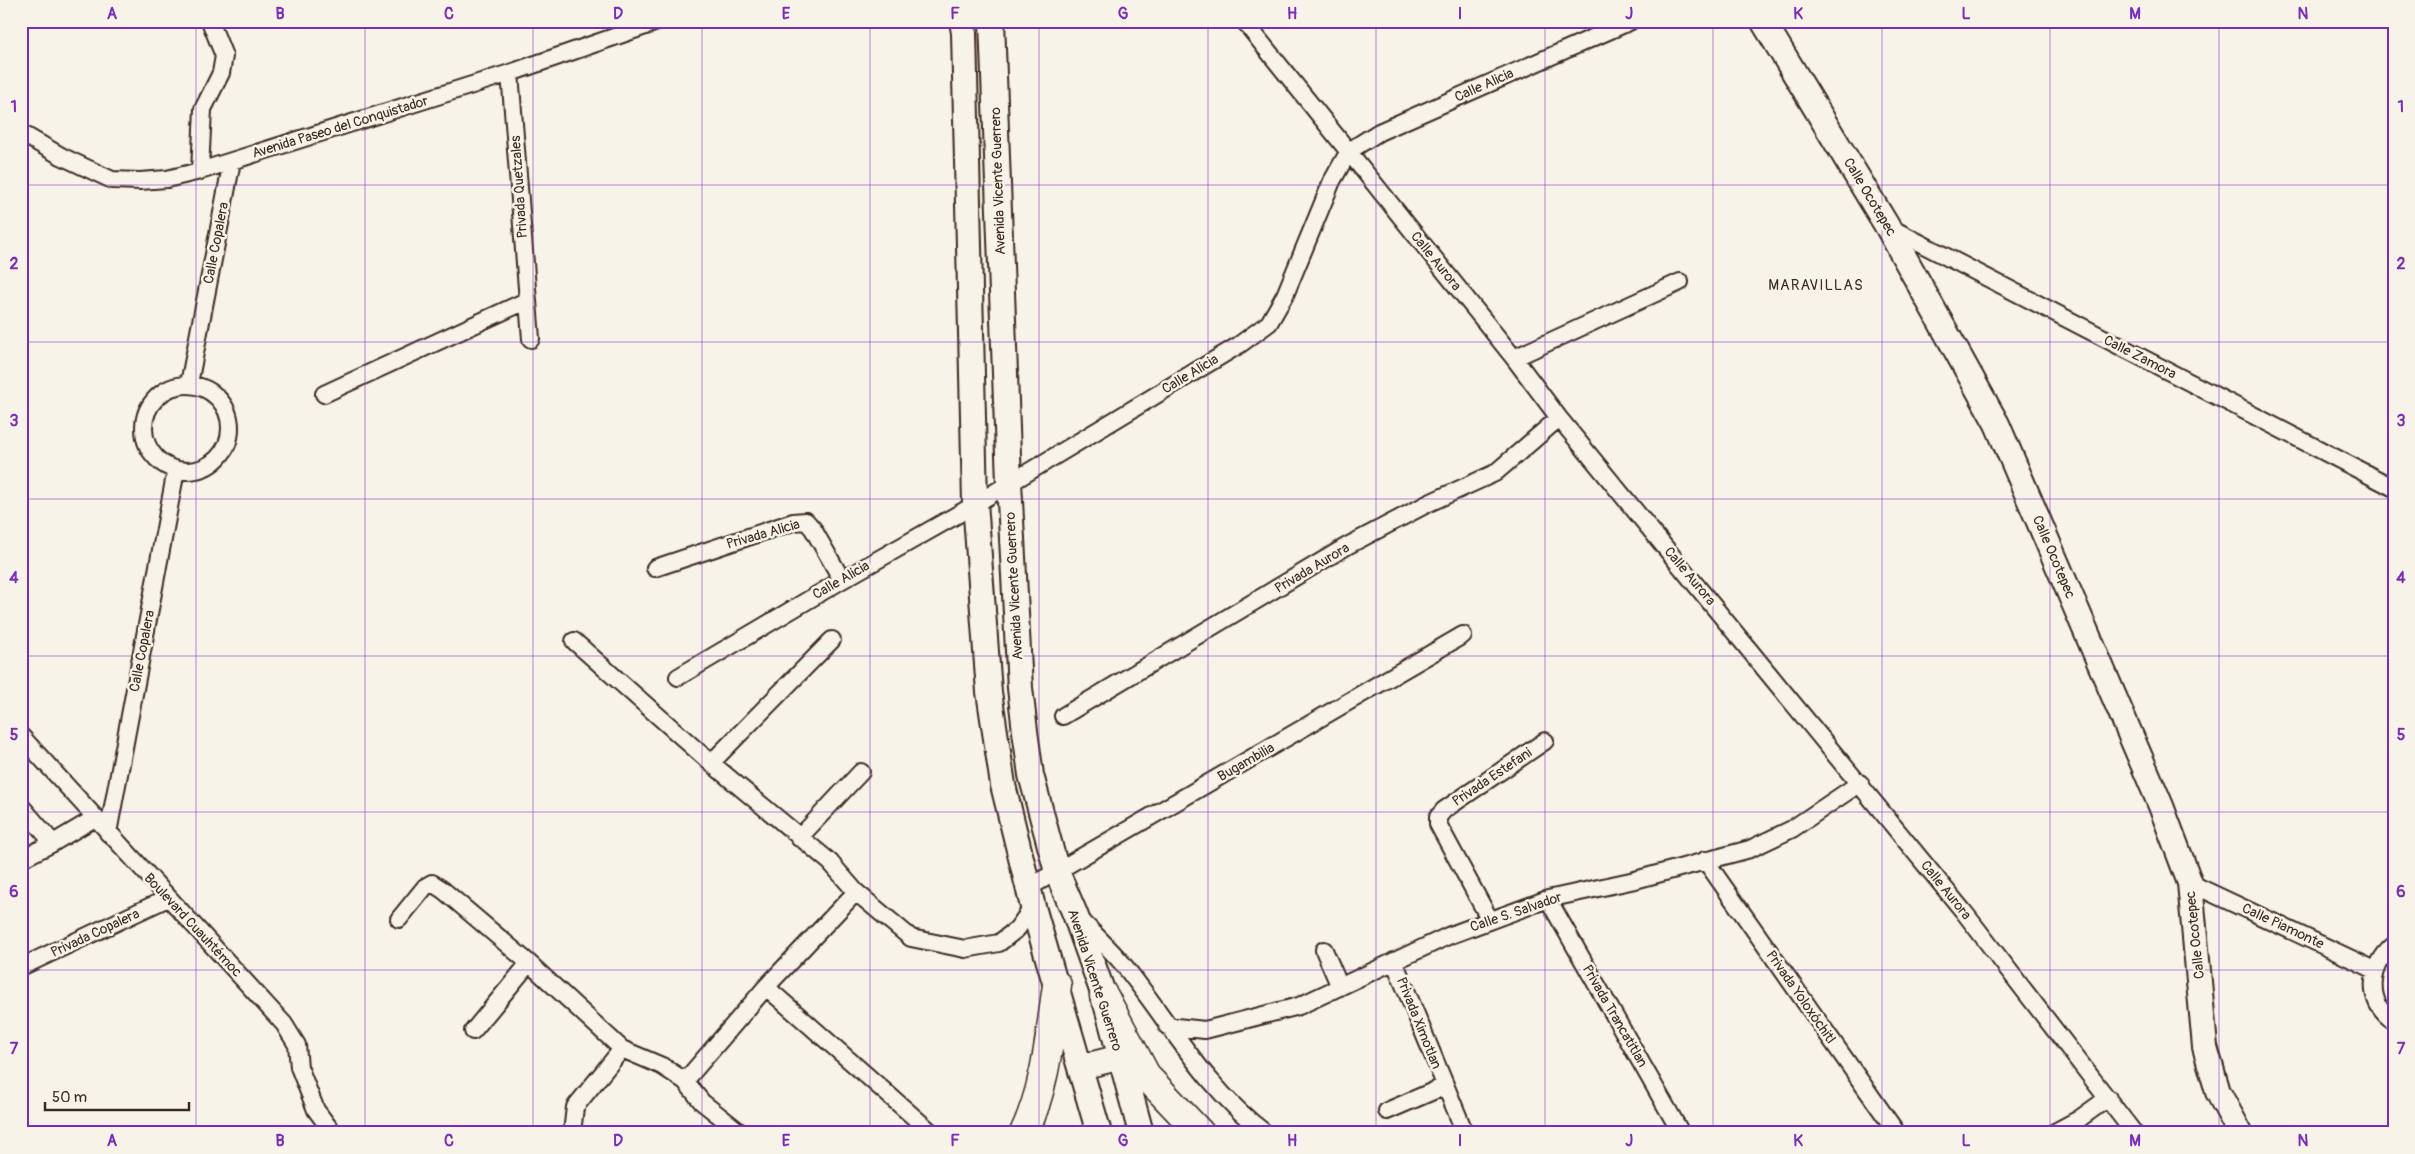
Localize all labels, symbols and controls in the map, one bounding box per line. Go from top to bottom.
text: A [107,4,118,24]
text: B [275,4,285,24]
text: C [444,4,454,24]
text: D [613,4,623,24]
text: E [782,4,791,24]
text: F [950,4,960,24]
text: G [1118,4,1129,24]
text: H [1287,4,1297,24]
text: I [1458,4,1462,24]
text: J [1625,4,1633,24]
text: K [1793,4,1803,24]
text: L [1961,4,1971,24]
text: M [2129,4,2141,24]
text: N [2298,4,2309,24]
street label: Calle Alicia [1452,64,1516,106]
street label: Avenida Paseo del Conquistador [250,92,430,162]
text: 1 [11,97,17,117]
text: 1 [2398,97,2404,117]
street label: Avenida Vicente Guerrero [987,106,1009,255]
street label: Privada Quetzales [507,134,531,239]
street label: Calle Ocotepec [1840,155,1900,239]
street label: Calle Copalera [200,201,232,285]
street label: Calle Aurora [1407,228,1465,294]
text: 2 [10,254,19,274]
text: 2 [2397,254,2406,274]
district label: MARAVILLAS [1768,276,1864,295]
street label: Calle Zamora [2101,331,2179,383]
street label: Calle Alicia [1159,351,1221,397]
text: 3 [10,411,19,431]
text: 3 [2397,411,2406,431]
street label: Avenida Vicente Guerrero [1002,511,1026,660]
street label: Calle Ocotepec [2029,513,2079,601]
street label: Privada Alicia [724,515,802,553]
street label: Privada Aurora [1272,539,1352,597]
street label: Calle Aurora [1661,543,1719,609]
street label: Calle Alicia [810,557,872,603]
text: 4 [9,568,19,588]
text: 4 [2396,568,2406,588]
street label: Calle Copalera [126,609,158,693]
text: 5 [10,725,19,745]
text: 5 [2397,725,2406,745]
street label: Bugambilia [1215,739,1277,785]
street label: Privada Estefani [1449,744,1535,810]
street label: Calle Aurora [1917,857,1975,923]
street label: Boulevard Cuauhtémoc [140,870,246,980]
text: 6 [9,882,19,902]
text: 6 [2396,882,2406,902]
street label: Calle S. Salvador [1468,888,1564,936]
street label: Calle Ocotepec [2182,890,2208,980]
street label: Calle Piamonte [2239,900,2327,952]
street label: Privada Copalera [48,905,142,961]
street label: Avenida Vicente Guerrero [1064,907,1126,1053]
street label: Privada Yoloxóchitl [1763,947,1839,1047]
street label: Privada Trancatitlan [1579,962,1651,1070]
street label: Privada Ximotlan [1393,975,1445,1072]
text: 7 [10,1039,19,1059]
text: 7 [2397,1039,2406,1059]
scale bar [45,1079,189,1111]
text: 50 m [52,1088,87,1107]
text: A [107,1131,118,1151]
text: B [275,1131,285,1151]
text: C [444,1131,454,1151]
text: D [613,1131,623,1151]
text: E [782,1131,791,1151]
text: F [950,1131,960,1151]
text: G [1118,1131,1129,1151]
text: H [1287,1131,1297,1151]
text: I [1458,1131,1462,1151]
text: J [1625,1131,1633,1151]
text: K [1793,1131,1803,1151]
text: L [1961,1131,1971,1151]
text: M [2129,1131,2141,1151]
text: N [2298,1131,2309,1151]

